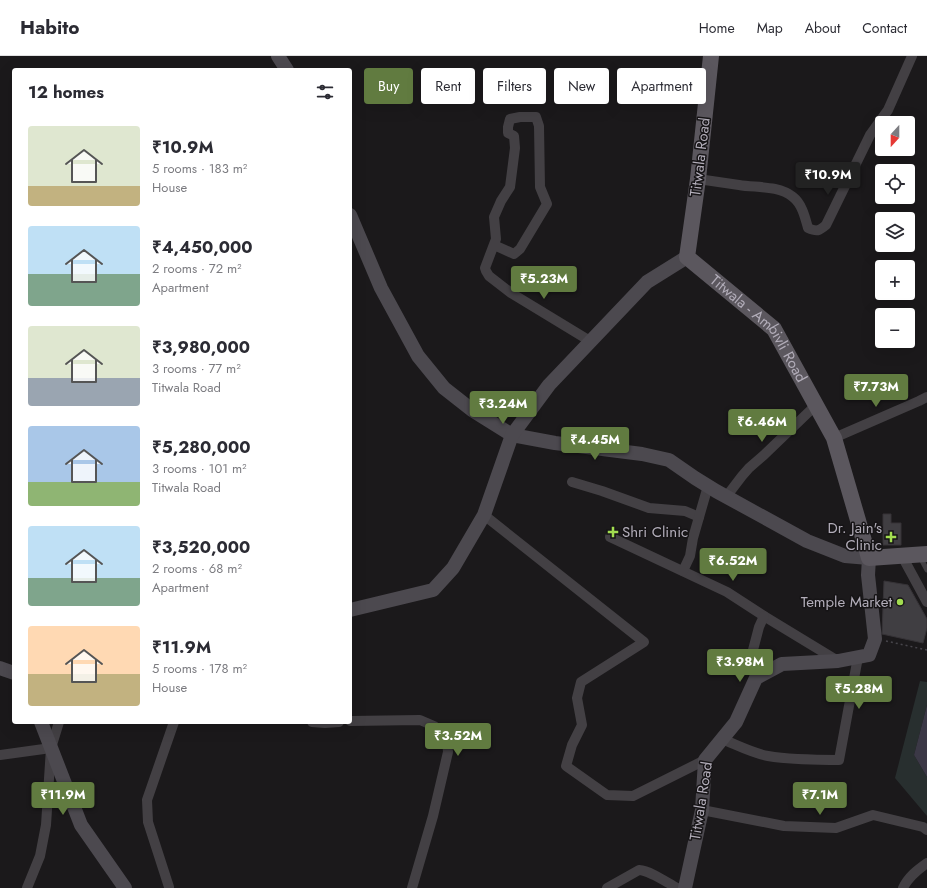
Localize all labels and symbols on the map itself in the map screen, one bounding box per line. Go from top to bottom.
street label: Titwala Road [684,116,716,198]
north arrow [875,116,915,156]
pin: ₹10.9M [795,162,861,196]
pin: ₹5.23M [511,266,577,300]
street label: Titwala - Ambivli Road [705,269,812,386]
pin: ₹7.73M [843,374,909,408]
pin: ₹3.24M [470,391,536,425]
pin: ₹6.46M [729,409,795,443]
pin: ₹4.45M [562,427,628,461]
place label: Dr. Jain's Clinic [828,517,882,556]
place label: Shri Clinic [622,521,688,543]
marker: Shri Clinic [607,526,619,538]
marker: Dr. Jain's Clinic [885,531,897,543]
pin: ₹6.52M [700,548,766,582]
place label: Temple Market [801,591,892,613]
marker: Temple Market [895,597,905,607]
pin: ₹3.98M [707,649,773,683]
pin: ₹5.28M [826,676,892,710]
pin: ₹3.52M [425,723,491,757]
street label: Titwala Road [684,760,718,842]
pin: ₹11.9M [30,782,96,816]
pin: ₹7.1M [792,782,848,816]

